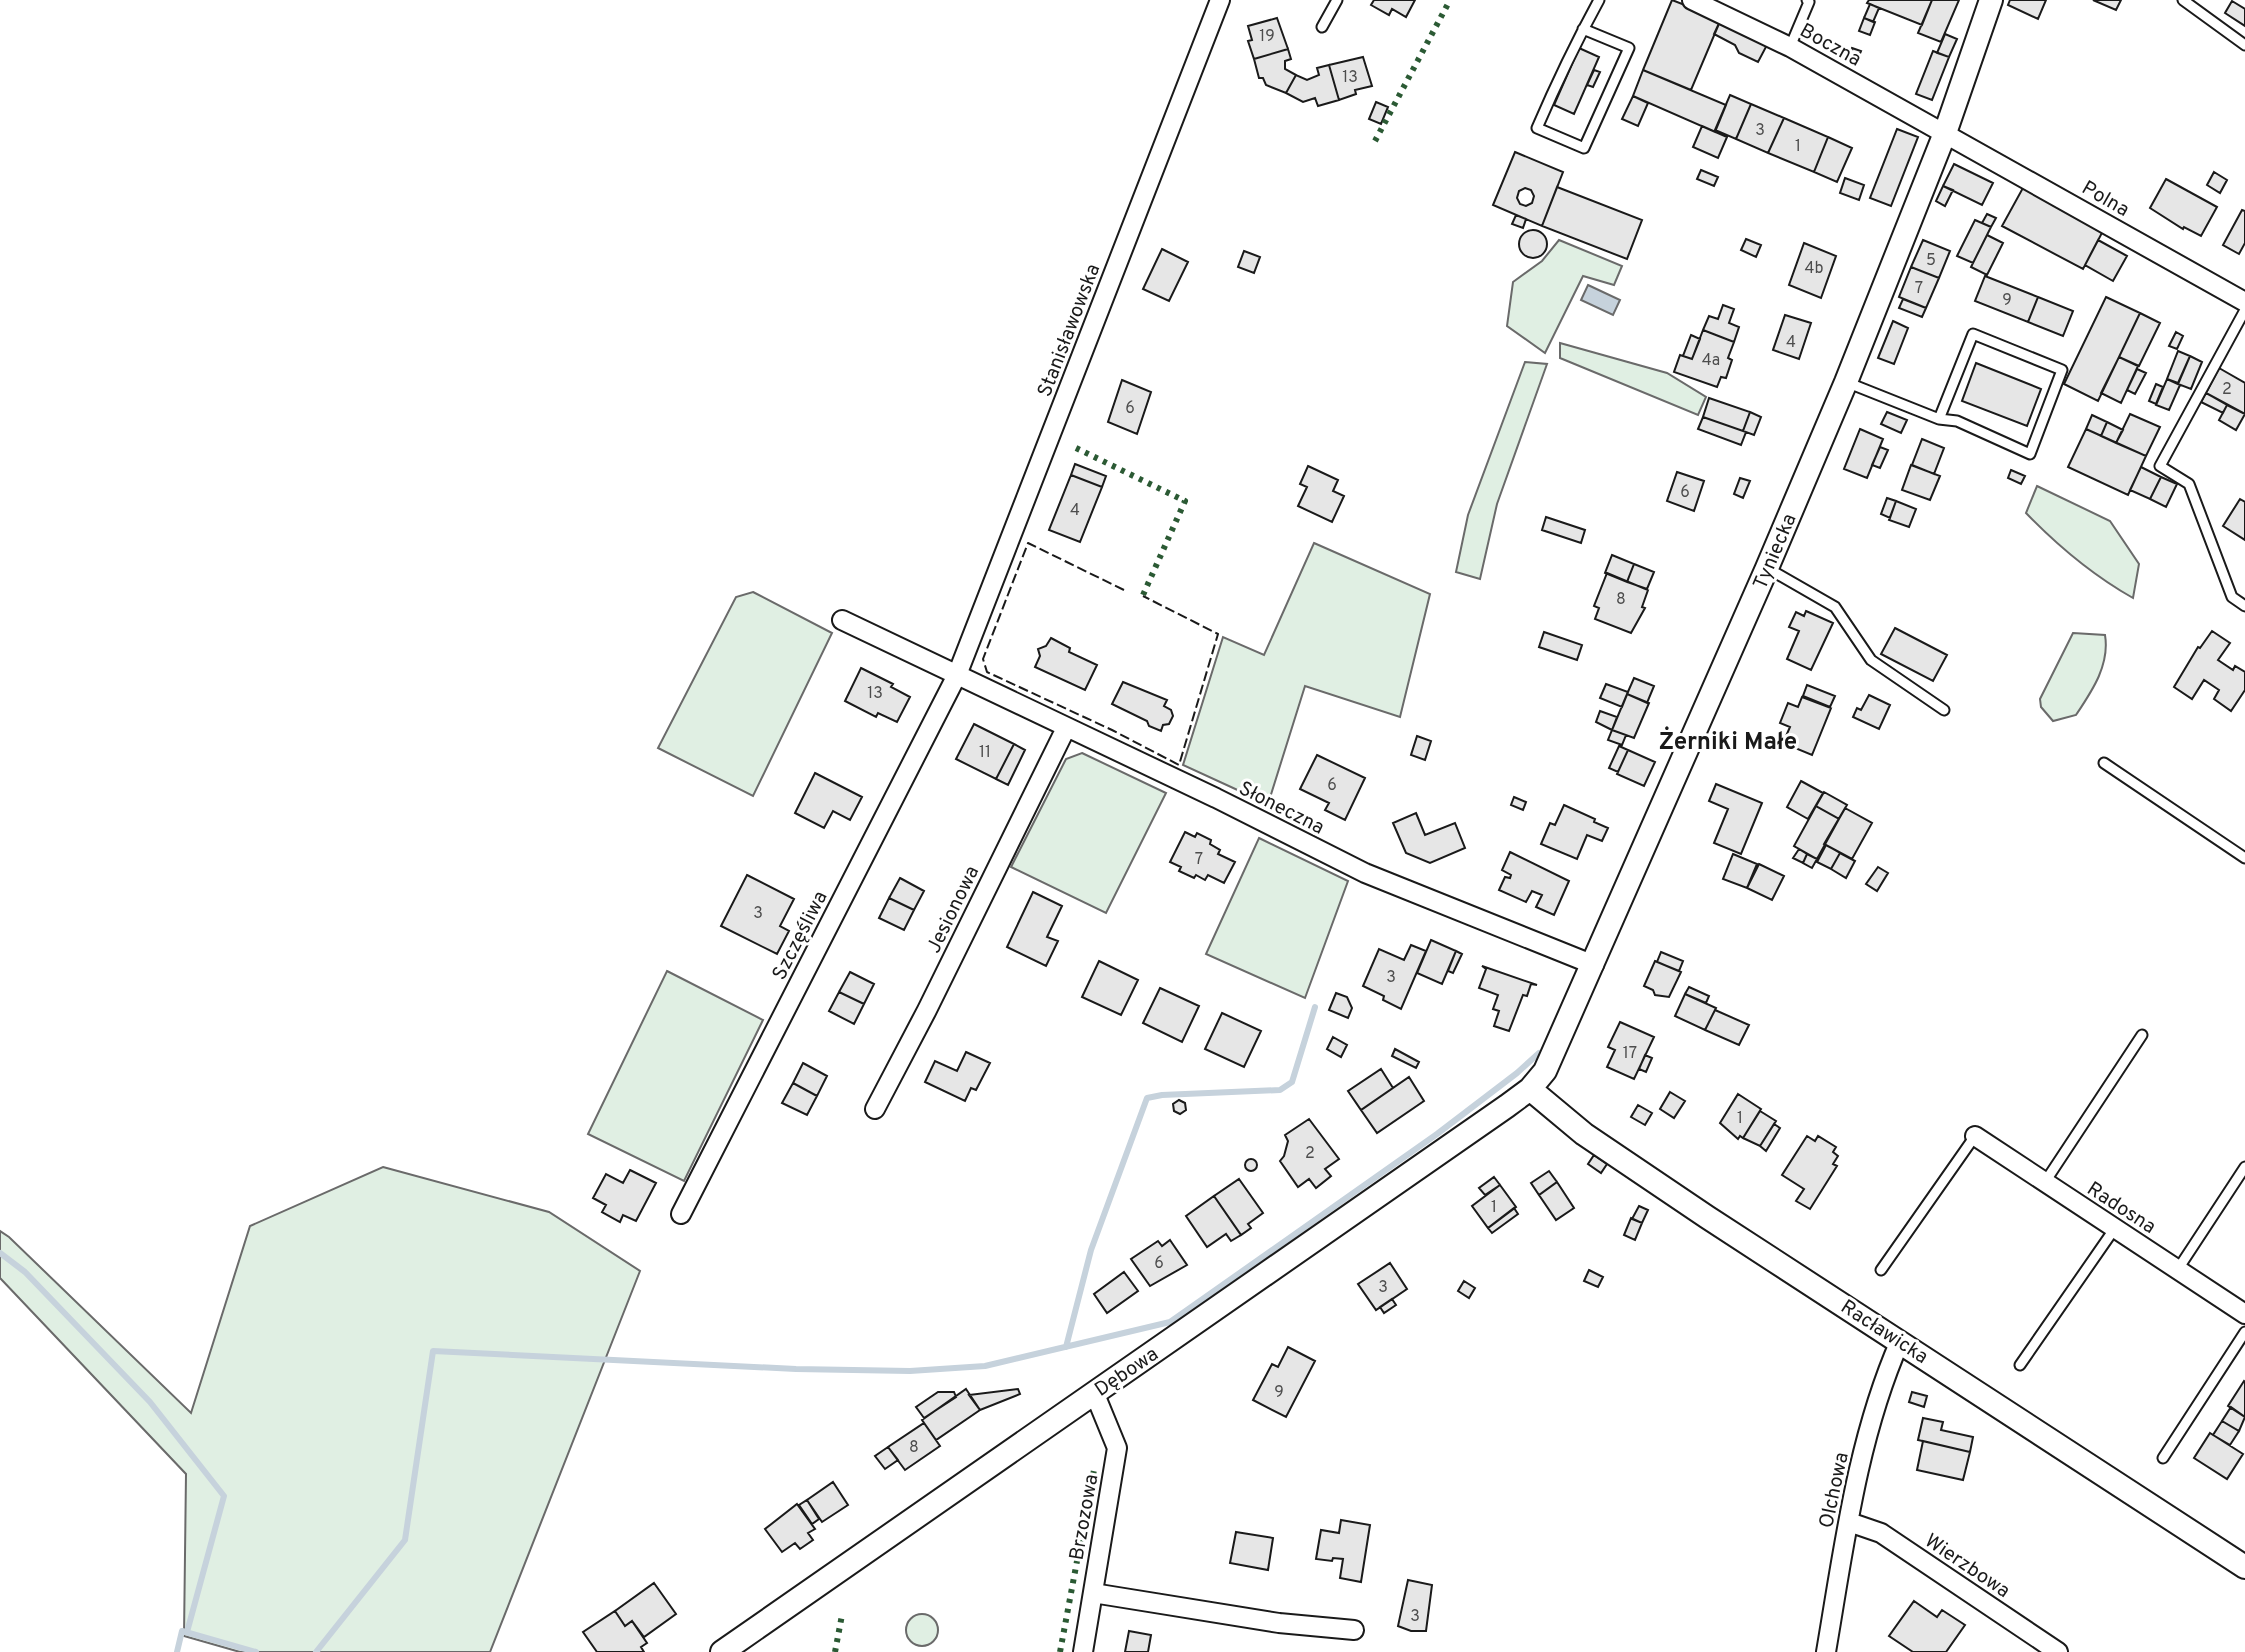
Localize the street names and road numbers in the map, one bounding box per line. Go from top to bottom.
street label: Boczna [1795,18,1865,73]
street label: Polna [2076,176,2134,224]
street label: Stanisławowska [1033,260,1107,401]
street label: Tyniecka [1748,510,1803,594]
street label: Słoneczna [1234,776,1328,841]
street label: Jesionowa [921,862,986,958]
street label: Szczęśliwa [767,887,834,985]
street label: Radosna [2081,1177,2160,1241]
street label: Racławicka [1835,1295,1933,1371]
street label: Dębowa [1090,1342,1164,1403]
street label: Olchowa [1814,1450,1856,1531]
street label: Brzozowa [1065,1472,1105,1562]
street label: Wierzbowa [1919,1529,2015,1605]

